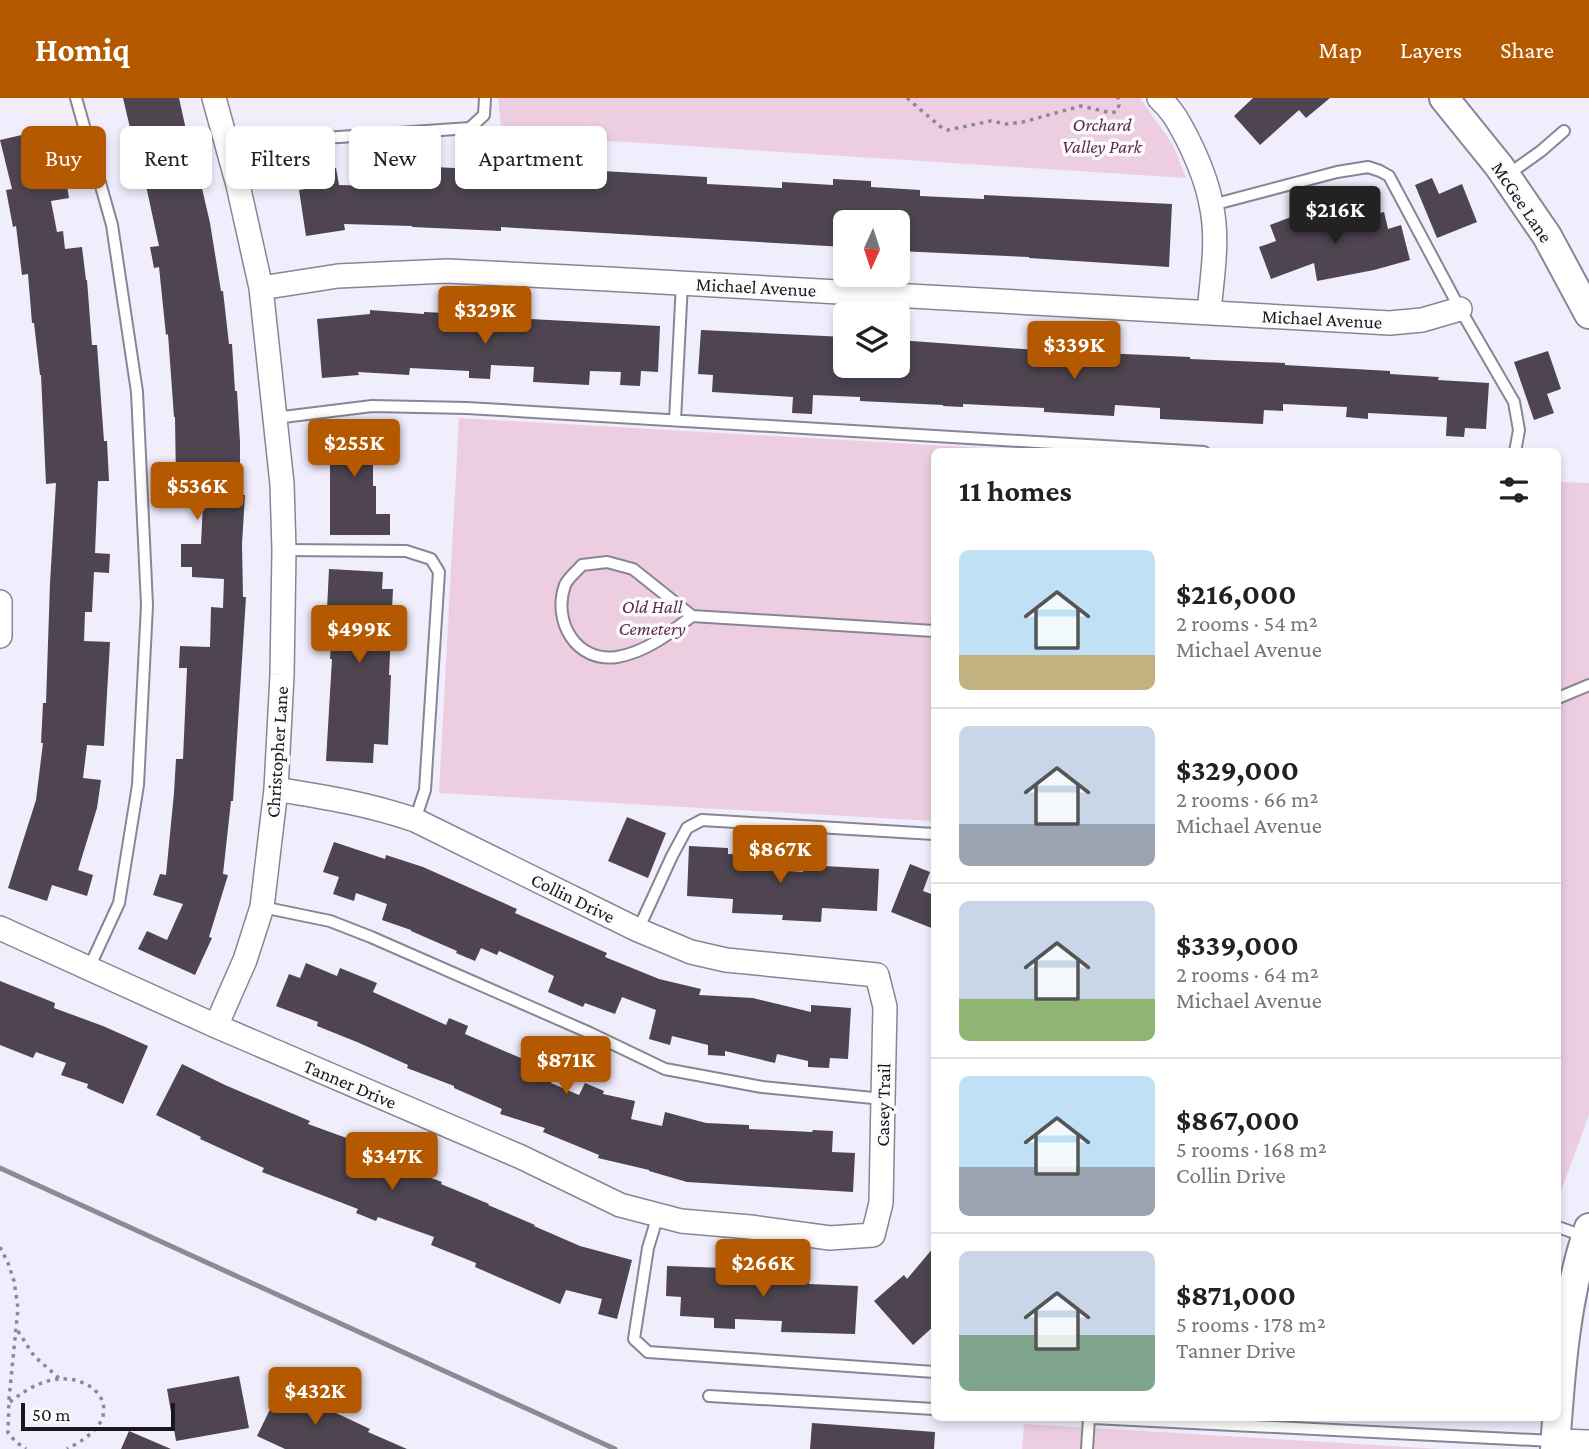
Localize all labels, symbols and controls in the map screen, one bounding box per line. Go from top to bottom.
text: Homiq [35,31,130,68]
text: Map [1318,36,1362,63]
text: Layers [1400,36,1462,63]
text: Share [1500,36,1554,63]
park label: Orchard Valley Park [1062,114,1143,157]
chip: Buy [21,126,106,189]
chip: Rent [120,126,212,189]
chip: Filters [226,126,335,189]
chip: New [349,126,441,189]
chip: Apartment [455,126,607,189]
street label: McGee Lane [1487,158,1557,246]
pin: $216K [1286,186,1384,246]
text: $216K [1305,196,1365,222]
north arrow [833,210,910,287]
map controls [833,210,910,378]
street label: Michael Avenue [695,273,817,301]
pin: $329K [436,286,534,346]
text: $329K [454,296,516,322]
button: layers [833,301,910,378]
street label: Michael Avenue [1261,305,1383,333]
pin: $339K [1025,322,1123,381]
text: $339K [1043,331,1105,357]
pin: $255K [305,420,403,479]
text: $255K [324,429,384,455]
pin: $536K [148,462,246,522]
icon: filters [1495,471,1533,509]
text: $536K [167,472,227,498]
text: 11 homes [959,474,1072,507]
text: $216,000 [1176,577,1296,610]
icon: home [1015,578,1099,662]
park label: Old Hall Cemetery [618,596,686,639]
pin: $499K [310,606,408,665]
text: 2 rooms · 54 m² [1176,610,1318,636]
text: $499K [327,615,391,641]
text: Michael Avenue [1176,636,1322,662]
street label: Christopher Lane [262,685,292,819]
text: $329,000 [1176,753,1299,786]
icon: home [1015,754,1099,838]
text: 2 rooms · 66 m² [1176,786,1319,812]
text: Michael Avenue [1176,812,1322,838]
pin: $867K [731,826,829,885]
text: $867K [749,835,811,861]
street label: Collin Drive [528,869,618,927]
text: $339,000 [1176,928,1299,961]
icon: home [1015,929,1099,1013]
text: 2 rooms · 64 m² [1176,961,1319,987]
text: Michael Avenue [1176,987,1322,1013]
pin: $871K [517,1037,615,1096]
text: $871K [537,1046,595,1072]
street label: Tanner Drive [300,1055,400,1113]
street label: Casey Trail [872,1063,894,1147]
text: $867,000 [1176,1103,1300,1136]
icon: home [1015,1104,1099,1188]
pin: $347K [343,1132,441,1192]
text: 5 rooms · 168 m² [1176,1136,1327,1162]
text: $347K [362,1142,422,1168]
text: Collin Drive [1176,1162,1286,1188]
pin: $266K [714,1240,812,1299]
text: $266K [731,1249,795,1275]
text: $871,000 [1176,1278,1296,1311]
icon: home [1015,1279,1099,1363]
text: 5 rooms · 178 m² [1176,1311,1326,1337]
text: Tanner Drive [1176,1337,1296,1363]
pin: $432K [266,1368,364,1427]
text: $432K [284,1377,346,1403]
scale bar [21,1400,175,1432]
text: 50 m [32,1404,71,1425]

